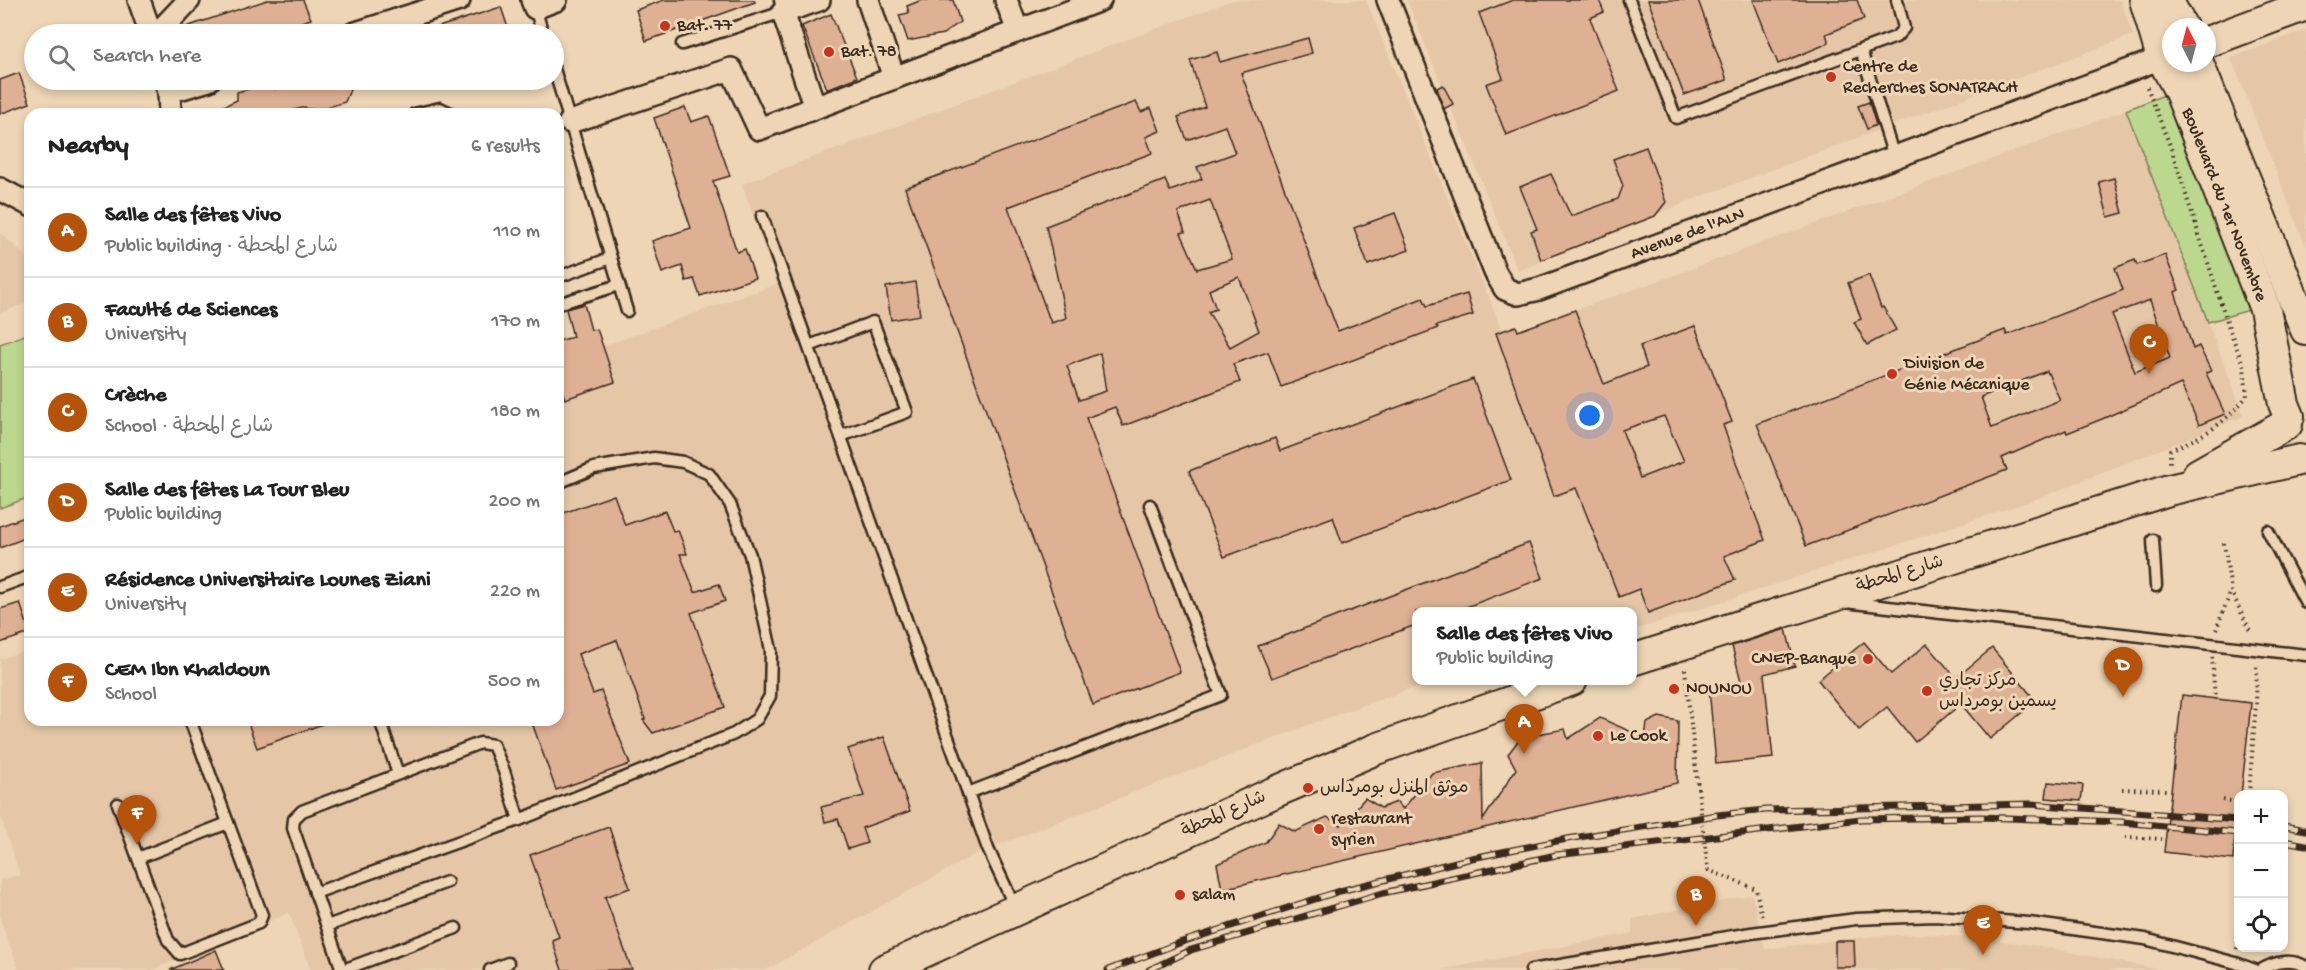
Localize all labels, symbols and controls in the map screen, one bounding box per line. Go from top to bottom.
place label: Bat. 77 [676,16,733,37]
north arrow [2162,18,2216,72]
marker: Bat. 77 [658,19,672,33]
search box [24,24,564,90]
icon: search [45,41,78,74]
place label: Bat. 78 [840,42,897,63]
text: Search here [93,44,201,70]
marker: Bat. 78 [822,45,836,59]
place label: Centre de Recherches SONATRACH [1843,57,2018,99]
marker: Centre de Recherches SONATRACH [1824,70,1838,84]
street label: Boulevard du 1er Novembre [2176,104,2272,305]
text: Nearby [48,132,129,163]
text: 6 results [471,136,540,159]
text: Salle des fêtes Vivo [105,203,281,229]
street label: Avenue de l'ALN [1628,203,1748,265]
text: A [62,221,73,244]
text: 110 m [494,221,540,244]
text: Public building · شارع المحطة [105,236,338,259]
text: Faculté de Sciences [105,298,277,324]
text: B [62,311,73,334]
text: 170 m [491,311,540,334]
text: University [105,324,186,347]
pin: C [2130,324,2168,374]
place label: Division de Génie Mécanique [1903,354,2030,396]
marker: Division de Génie Mécanique [1885,367,1899,381]
text: Crèche [105,383,167,409]
text: C [62,401,73,424]
text: 180 m [491,401,540,424]
your location [1575,401,1604,430]
text: School · شارع المحطة [105,416,273,439]
text: Salle des fêtes La Tour Bleu [105,478,349,504]
text: D [61,491,74,514]
text: 200 m [489,491,540,514]
text: Public building [105,504,222,527]
street label: شارع المحطة [1854,552,1946,598]
text: Résidence Universitaire Lounes Ziani [105,568,431,594]
text: E [61,581,74,604]
text: 220 m [490,581,540,604]
text: University [105,594,186,617]
popup [1412,607,1637,685]
text: Salle des fêtes Vivo [1436,622,1613,648]
text: Public building [1436,648,1553,671]
pin: D [2104,648,2142,697]
place label: CNEP-Banque [1751,649,1857,670]
marker: CNEP-Banque [1861,652,1875,666]
text: CEM Ibn Khaldoun [105,658,270,684]
text: F [62,671,73,694]
text: 500 m [488,671,540,694]
place label: مركز تجاري يسمين بومرداس [1939,671,2057,713]
place label: NOUNOU [1686,679,1752,700]
marker: NOUNOU [1667,682,1681,696]
text: School [105,684,157,707]
marker: مركز تجاري يسمين بومرداس [1920,684,1934,698]
pin: A [1504,704,1544,754]
place label: Le Cook [1610,726,1669,747]
marker: Le Cook [1591,729,1605,743]
place label: موثق المنزل بومرداس [1320,778,1469,799]
marker: موثق المنزل بومرداس [1301,781,1315,795]
street label: شارع المحطة [1178,787,1270,843]
map controls [2234,790,2288,952]
button: + [2234,790,2288,844]
pin: F [118,796,156,845]
place label: restaurant syrien [1331,809,1413,851]
marker: restaurant syrien [1312,822,1326,836]
button: − [2234,844,2288,898]
pin: B [1676,876,1716,926]
place label: salam [1192,885,1236,906]
marker: salam [1173,888,1187,902]
button: locate [2234,898,2288,952]
pin: E [1964,906,2002,955]

